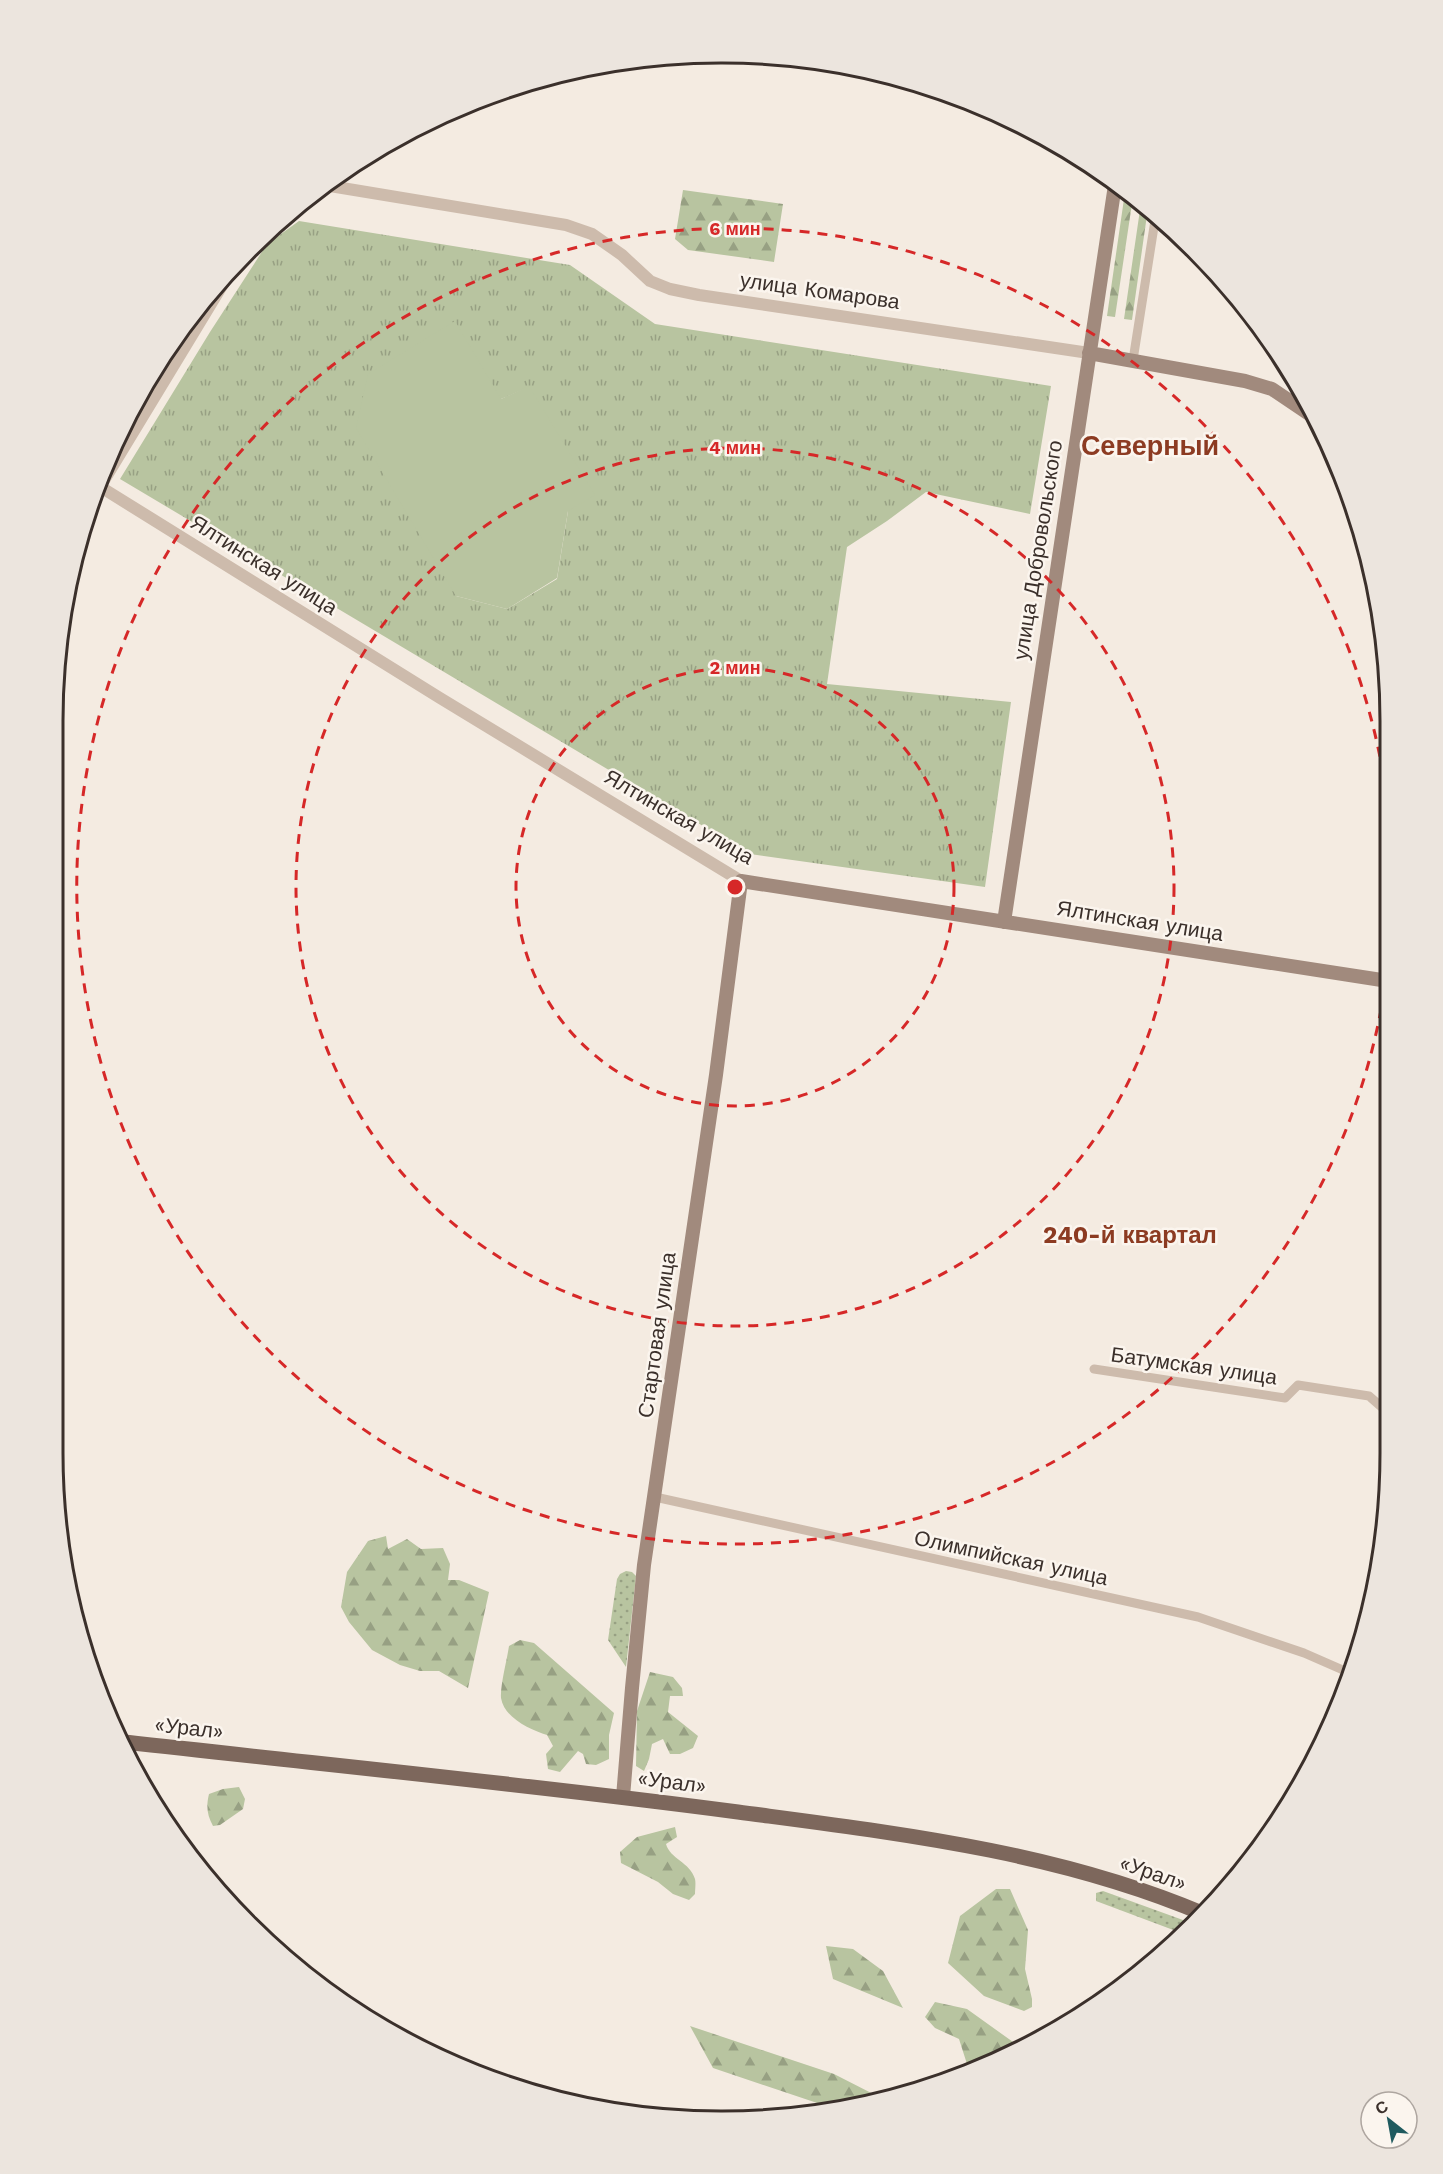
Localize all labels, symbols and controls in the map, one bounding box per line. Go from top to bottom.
text: 6 мин [709,218,761,239]
street label: улица Комарова [739,267,902,314]
district label: Северный [1081,430,1219,462]
text: 4 мин [709,437,761,458]
street label: улица Добровольского [1008,438,1067,662]
street label: Ялтинская улица [186,509,343,620]
text: 2 мин [709,657,761,678]
street label: Ялтинская улица [600,764,759,870]
centre of rings [725,877,745,897]
street label: Ялтинская улица [1055,895,1226,946]
district label: 240-й квартал [1043,1221,1217,1249]
street label: Стартовая улица [632,1250,681,1420]
street label: Батумская улица [1109,1341,1279,1390]
street label: Олимпийская улица [912,1525,1111,1590]
street label: «Урал» [154,1711,225,1744]
street label: «Урал» [636,1765,708,1798]
street label: «Урал» [1117,1850,1190,1896]
north arrow [1359,2090,1419,2150]
text: С [1372,2096,1392,2119]

